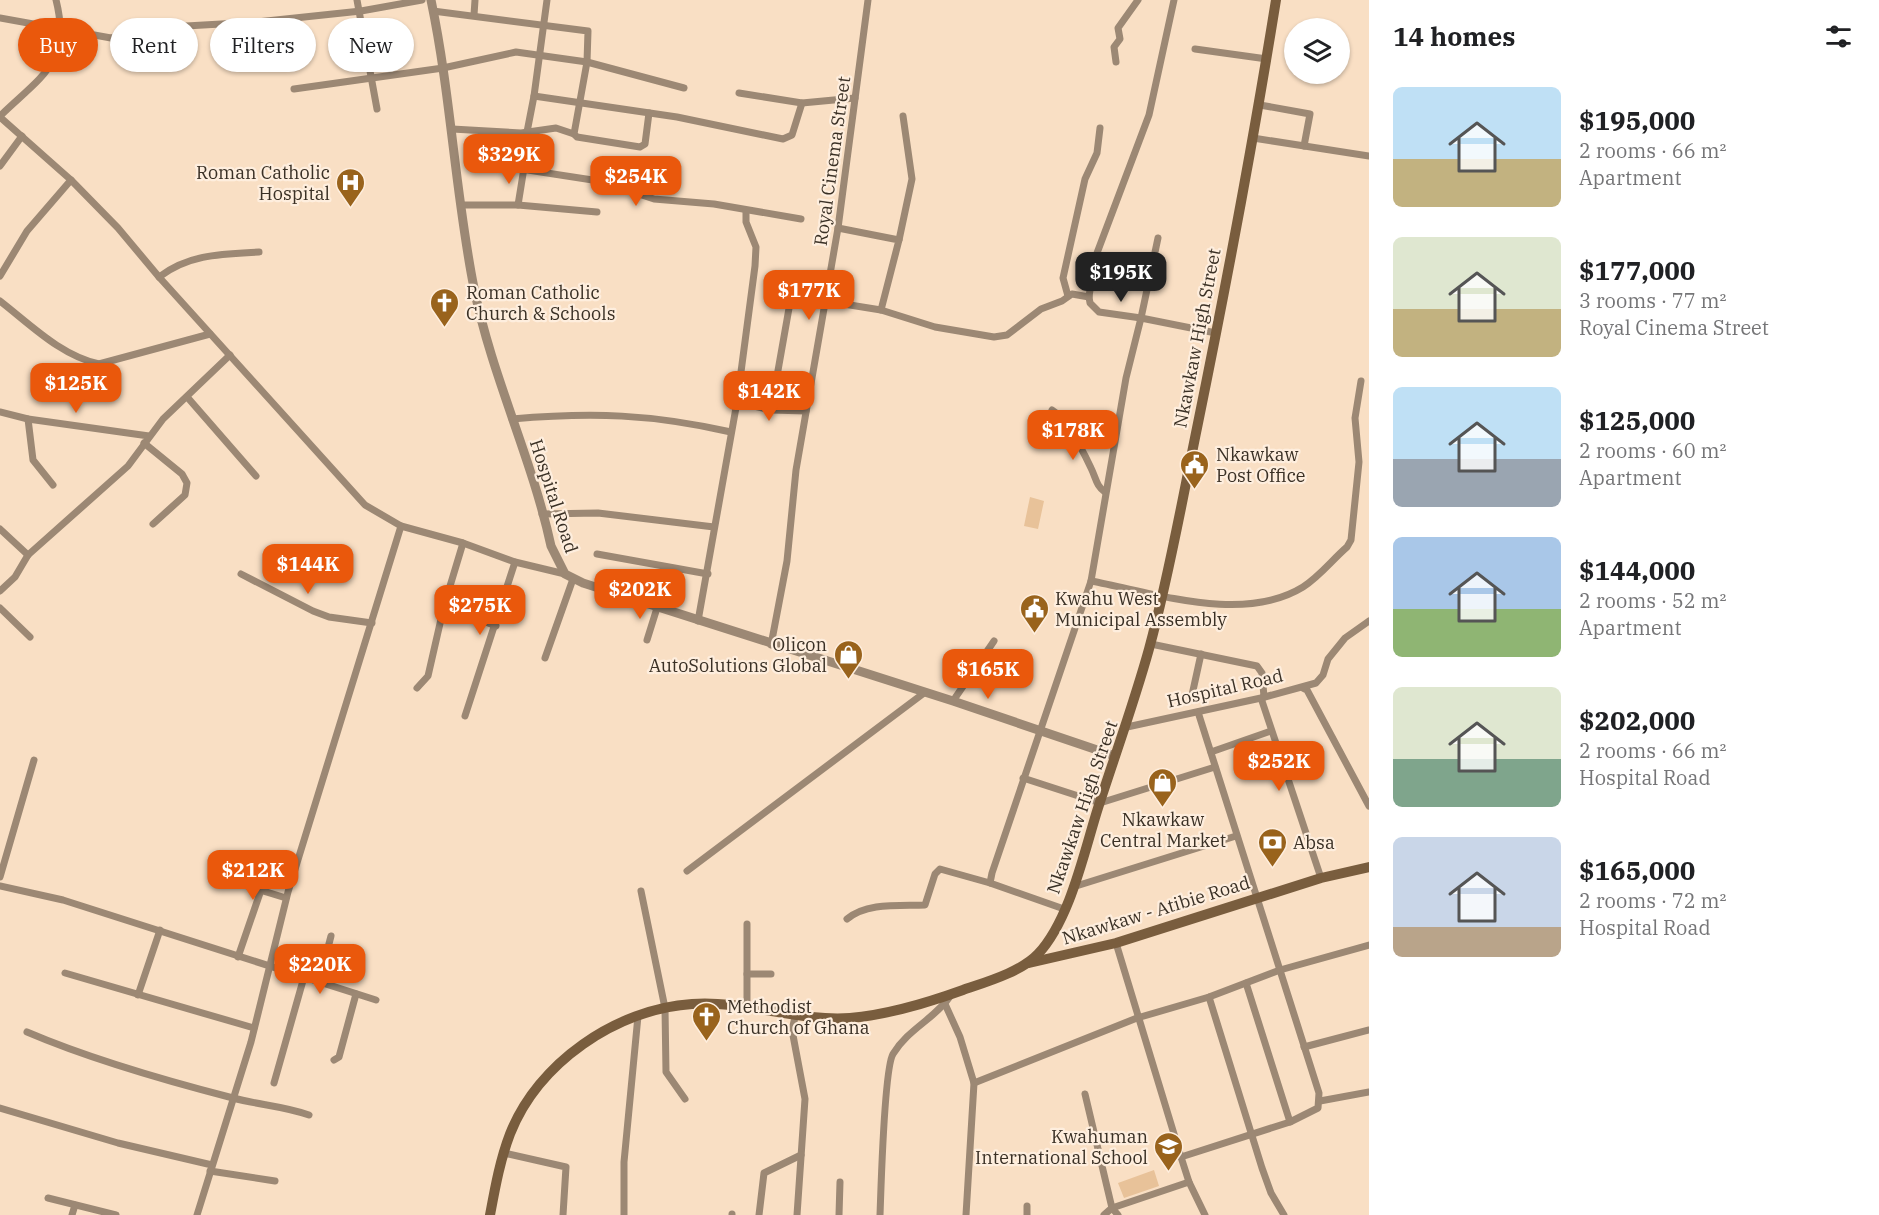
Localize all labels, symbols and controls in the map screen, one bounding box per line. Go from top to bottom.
chip: Buy [18,18,98,72]
chip: Rent [110,18,198,72]
chip: Filters [210,18,316,72]
chip: New [328,18,414,72]
map controls [1284,18,1350,84]
button: layers [1284,18,1350,84]
text: 14 homes [1393,19,1515,53]
icon: filters [1822,20,1855,53]
street label: Royal Cinema Street [809,75,855,247]
text: $195,000 [1579,103,1695,137]
icon: home [1441,111,1513,183]
pin: $329K [467,134,551,185]
text: 2 rooms · 66 m² [1579,137,1726,164]
text: $329K [477,140,541,167]
pin: $254K [594,156,678,207]
place label: Roman Catholic Hospital [196,161,330,205]
text: $254K [604,162,668,189]
text: Apartment [1579,164,1682,191]
hospital icon: Roman Catholic Hospital [335,166,367,208]
street label: Nkawkaw High Street [1168,246,1226,430]
pin: $195K [1079,252,1163,303]
text: $177,000 [1579,253,1695,287]
text: $195K [1089,258,1153,285]
icon: home [1441,261,1513,333]
pin: $177K [767,270,851,321]
text: $177K [777,276,841,303]
place label: Roman Catholic Church & Schools [466,281,615,325]
church icon: Roman Catholic Church & Schools [429,286,461,328]
text: 3 rooms · 77 m² [1579,287,1726,314]
text: Royal Cinema Street [1579,314,1769,341]
pin: $125K [34,363,118,414]
text: $125K [44,369,108,396]
pin: $142K [727,371,811,422]
text: $142K [737,377,801,404]
text: $125,000 [1579,403,1695,437]
pin: $178K [1031,410,1115,461]
icon: home [1441,411,1513,483]
text: $178K [1041,416,1105,443]
street label: Hospital Road [525,436,583,556]
text: 2 rooms · 60 m² [1579,437,1726,464]
place label: Nkawkaw Post Office [1216,443,1305,487]
public building icon: Nkawkaw Post Office [1179,448,1211,490]
text: Apartment [1579,464,1682,491]
pin: $144K [266,544,350,595]
text: $144K [276,550,340,577]
text: $144,000 [1579,553,1695,587]
icon: home [1441,561,1513,633]
pin: $202K [598,569,682,620]
text: $202K [608,575,672,602]
pin: $275K [438,585,522,636]
place label: Kwahu West Municipal Assembly [1055,587,1227,631]
text: 2 rooms · 52 m² [1579,587,1726,614]
text: $275K [448,591,512,618]
public building icon: Kwahu West Municipal Assembly [1018,592,1050,634]
text: Apartment [1579,614,1682,641]
place label: Olicon AutoSolutions Global [649,633,827,677]
shop icon: Olicon AutoSolutions Global [832,638,864,680]
pin: $165K [946,649,1030,700]
text: $165K [956,655,1020,682]
street label: Hospital Road [1165,663,1285,713]
text: $202,000 [1579,703,1695,737]
icon: home [1441,711,1513,783]
street label: Nkawkaw High Street [1041,717,1123,897]
text: 2 rooms · 66 m² [1579,737,1726,764]
pin: $252K [1237,741,1321,792]
text: $252K [1247,747,1311,774]
text: Hospital Road [1579,764,1711,791]
shop icon: Nkawkaw Central Market [1147,766,1179,808]
place label: Nkawkaw Central Market [1100,808,1226,852]
bank icon: Absa [1256,826,1288,868]
place label: Absa [1293,831,1335,854]
pin: $212K [211,850,295,901]
text: $165,000 [1579,853,1695,887]
text: $212K [221,856,285,883]
icon: home [1441,861,1513,933]
street label: Nkawkaw - Atibie Road [1059,870,1253,950]
text: 2 rooms · 72 m² [1579,887,1726,914]
text: Hospital Road [1579,914,1711,941]
pin: $220K [278,944,362,995]
text: $220K [288,950,352,977]
place label: Methodist Church of Ghana [727,995,870,1039]
church icon: Methodist Church of Ghana [690,1000,722,1042]
place label: Kwahuman International School [975,1125,1148,1169]
school or university icon: Kwahuman International School [1153,1130,1185,1172]

